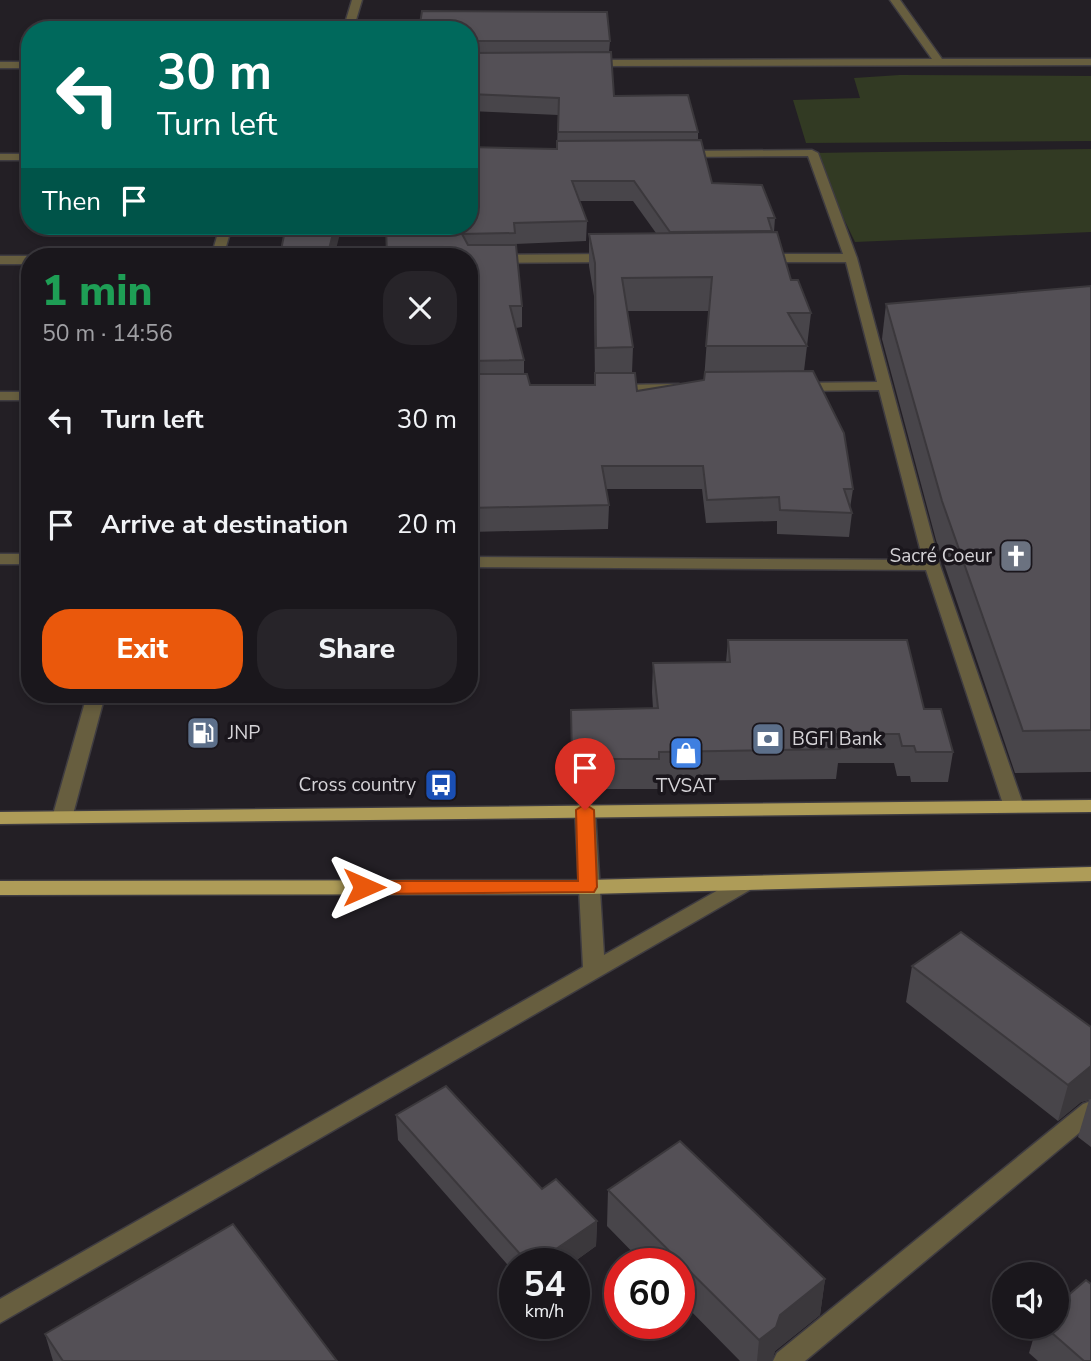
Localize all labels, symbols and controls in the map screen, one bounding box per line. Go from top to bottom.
text: 30 m [157,39,272,106]
icon: left [42,49,133,140]
text: Turn left [157,103,277,146]
icon: arrive [115,182,153,220]
text: Then [42,184,101,219]
text: 1 min [42,263,152,320]
button: close [383,271,457,345]
text: 50 m · 14:56 [42,318,173,349]
icon: left [42,401,80,439]
text: Turn left [101,402,204,437]
text: 30 m [397,402,457,437]
icon: arrive [42,506,80,544]
text: Arrive at destination [101,507,348,542]
text: 20 m [397,507,457,542]
church icon: Sacré Coeur [997,537,1035,575]
place label: Sacré Coeur [890,543,992,569]
button: Exit [42,609,243,689]
button: Share [257,609,457,689]
fuel station icon: JNP [184,714,222,752]
place label: JNP [227,720,260,746]
bank icon: BGFI Bank [749,720,787,758]
place label: BGFI Bank [792,726,883,752]
shop icon: TVSAT [667,734,705,772]
pin [555,738,615,810]
icon: arrive [566,749,604,787]
bus stop icon: Cross country [422,766,460,804]
place label: Cross country [298,772,416,798]
place label: TVSAT [656,773,717,799]
position arrow [327,850,401,924]
speed limit sign: 60 [604,1248,695,1339]
text: 54 [523,1261,566,1308]
map controls [992,1262,1069,1339]
button: sound [992,1262,1069,1339]
text: km/h [525,1299,564,1323]

